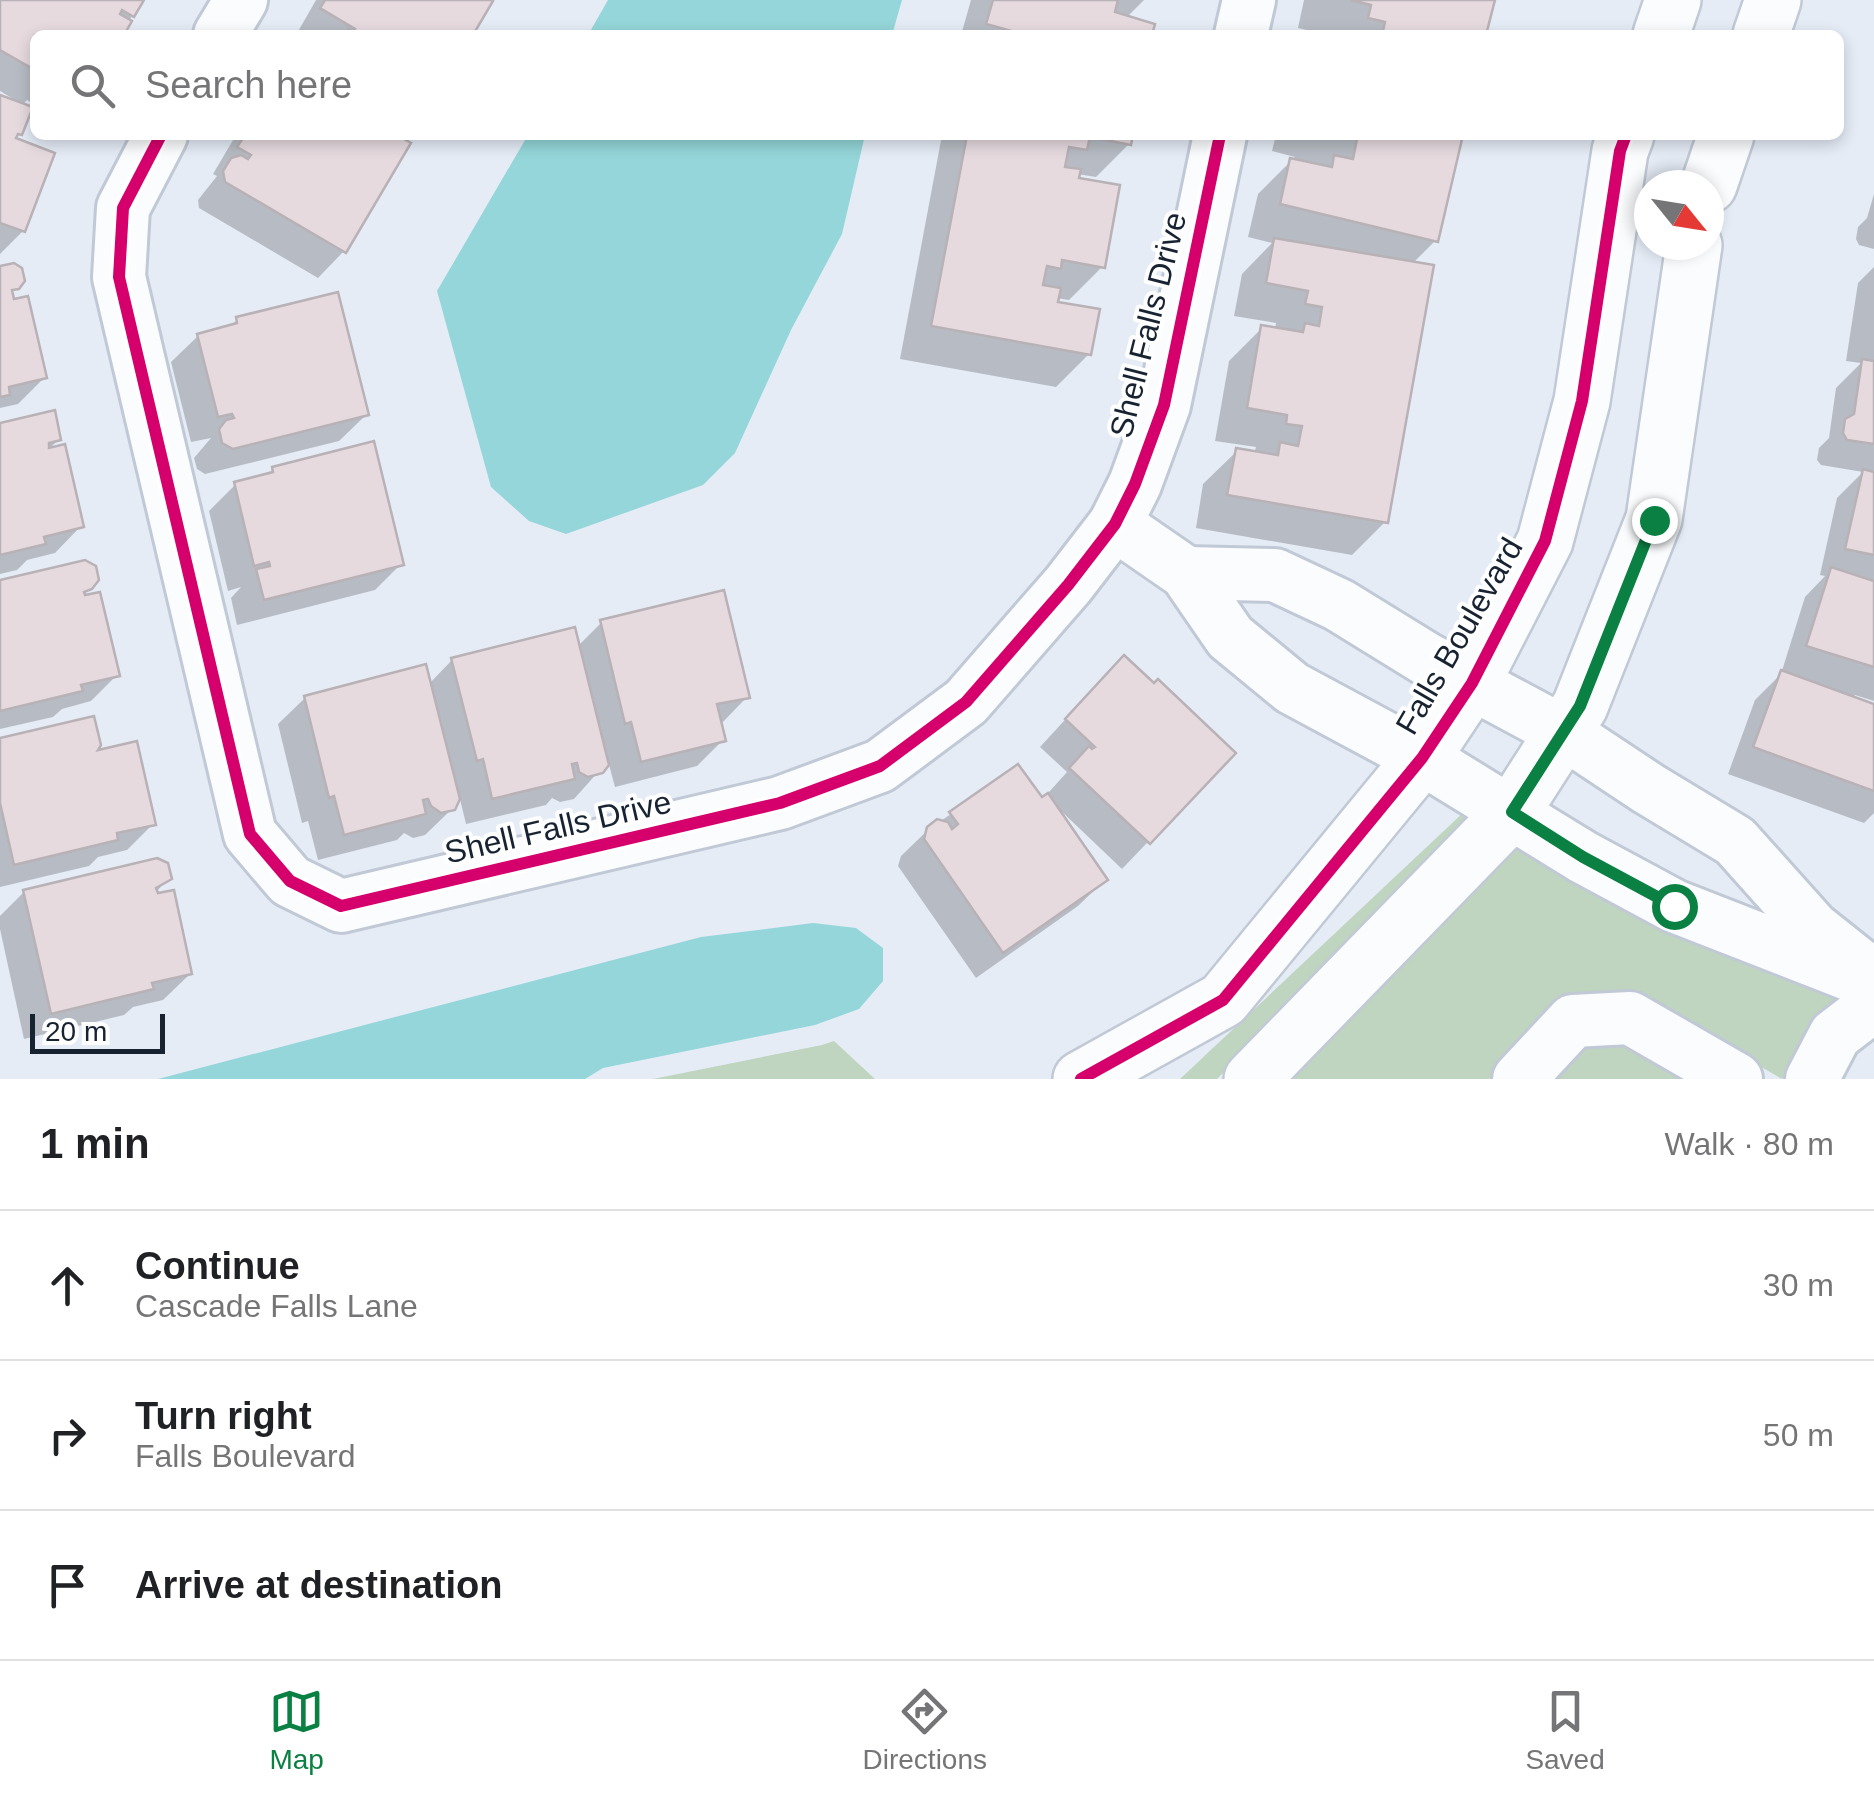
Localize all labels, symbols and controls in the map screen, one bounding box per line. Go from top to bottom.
search box [30,30,1844,140]
icon: search [65,58,120,113]
text: Search here [145,64,352,106]
north arrow [1634,170,1724,260]
street label: Shell Falls Drive [1103,208,1193,442]
route end [1632,498,1678,544]
street label: Falls Boulevard [1388,532,1530,740]
street label: Shell Falls Drive [441,783,675,871]
route start [1652,884,1698,930]
scale bar [30,1009,165,1054]
text: 20 m [45,1016,107,1047]
text: 1 min [40,1120,150,1167]
text: Walk · 80 m [1665,1126,1834,1162]
text: Continue [135,1245,300,1287]
icon: ahead [40,1258,95,1313]
text: 30 m [1763,1267,1834,1303]
text: Cascade Falls Lane [135,1288,418,1324]
text: Turn right [135,1395,312,1437]
icon: right [40,1408,95,1463]
text: 50 m [1763,1417,1834,1453]
text: Falls Boulevard [135,1438,356,1474]
icon: arrive [40,1558,95,1613]
text: Arrive at destination [135,1564,502,1606]
tab: Map [269,1684,324,1776]
tab: Directions [863,1684,987,1776]
tab: Saved [1525,1684,1605,1776]

